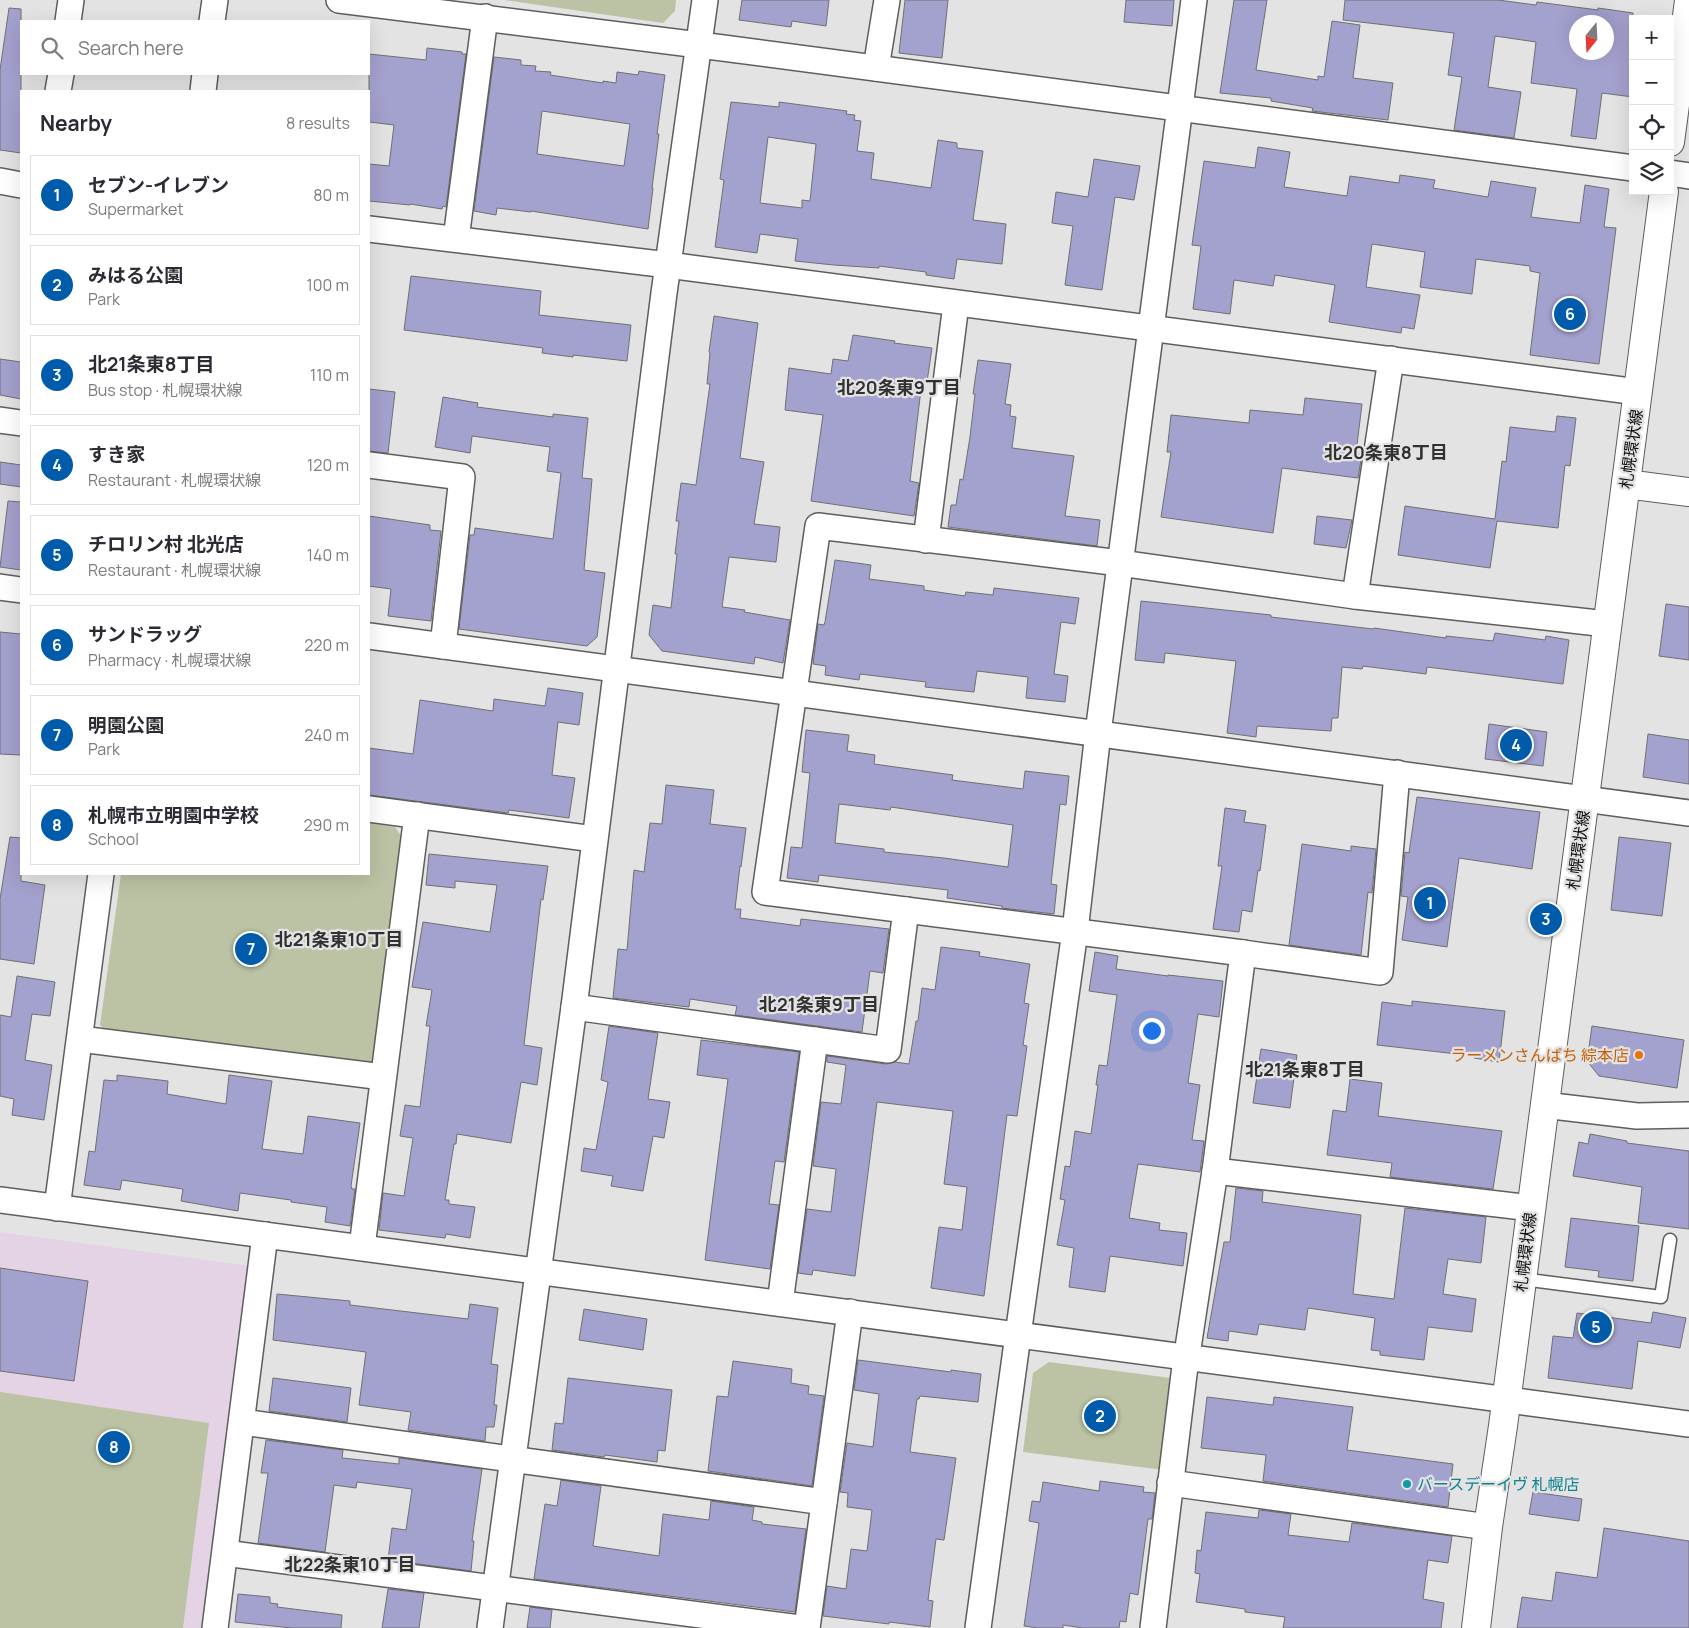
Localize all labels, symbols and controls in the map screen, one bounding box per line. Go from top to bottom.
north arrow [1569,15,1614,60]
map controls [1629,15,1674,195]
button: + [1629,15,1674,60]
search box [20,20,370,75]
icon: search [38,34,66,62]
text: Search here [78,35,184,61]
button: − [1629,60,1674,105]
button: locate [1629,105,1674,150]
text: Nearby [40,109,112,137]
text: 8 results [286,112,350,134]
button: layers [1629,150,1674,195]
text: セブン-イレブン [88,172,229,198]
text: 1 [53,184,61,206]
text: 80 m [313,184,349,206]
text: Supermarket [88,198,184,220]
text: みはる公園 [88,262,183,288]
text: 2 [52,274,62,296]
text: 100 m [306,274,349,296]
text: Park [88,288,120,310]
pin: 6 [1554,295,1586,333]
text: 北21条東8丁目 [88,351,214,377]
text: 3 [52,364,62,386]
text: 110 m [310,364,349,386]
district label: 北20条東9丁目 [837,375,961,399]
text: Bus stop · 札幌環状線 [88,379,242,401]
street label: 札幌環状線 [1615,408,1647,490]
district label: 北20条東8丁目 [1324,440,1448,464]
text: すき家 [88,441,145,467]
text: 4 [52,454,62,476]
text: 120 m [307,454,349,476]
text: Restaurant · 札幌環状線 [88,469,261,491]
text: チロリン村 北光店 [88,531,244,557]
text: 5 [52,544,62,566]
text: 140 m [307,544,349,566]
text: Restaurant · 札幌環状線 [88,559,261,581]
text: サンドラッグ [88,621,202,647]
text: 6 [52,634,62,656]
text: 220 m [304,634,349,656]
text: Pharmacy · 札幌環状線 [88,649,251,671]
text: 明園公園 [88,712,164,738]
text: 7 [53,724,61,746]
text: 240 m [304,724,349,746]
pin: 4 [1500,726,1532,764]
text: Park [88,738,120,760]
text: 札幌市立明園中学校 [88,802,259,828]
street label: 札幌環状線 [1562,809,1594,891]
text: 8 [52,814,62,836]
text: 290 m [303,814,349,836]
text: School [88,828,139,850]
pin: 1 [1414,884,1446,922]
pin: 3 [1530,900,1562,938]
district label: 北21条東10丁目 [275,927,403,951]
pin: 7 [235,930,267,968]
district label: 北21条東9丁目 [759,992,879,1016]
your location [1139,1018,1165,1044]
place label: ラーメンさんぱち 綜本店 [1450,1044,1629,1066]
marker: ラーメンさんぱち 綜本店 [1633,1049,1645,1061]
district label: 北21条東8丁目 [1245,1057,1365,1081]
street label: 札幌環状線 [1509,1211,1541,1293]
pin: 5 [1580,1308,1612,1346]
pin: 2 [1084,1397,1116,1435]
pin: 8 [98,1428,130,1466]
place label: バースデーイヴ 札幌店 [1417,1473,1579,1495]
marker: バースデーイヴ 札幌店 [1401,1478,1413,1490]
district label: 北22条東10丁目 [284,1552,416,1576]

